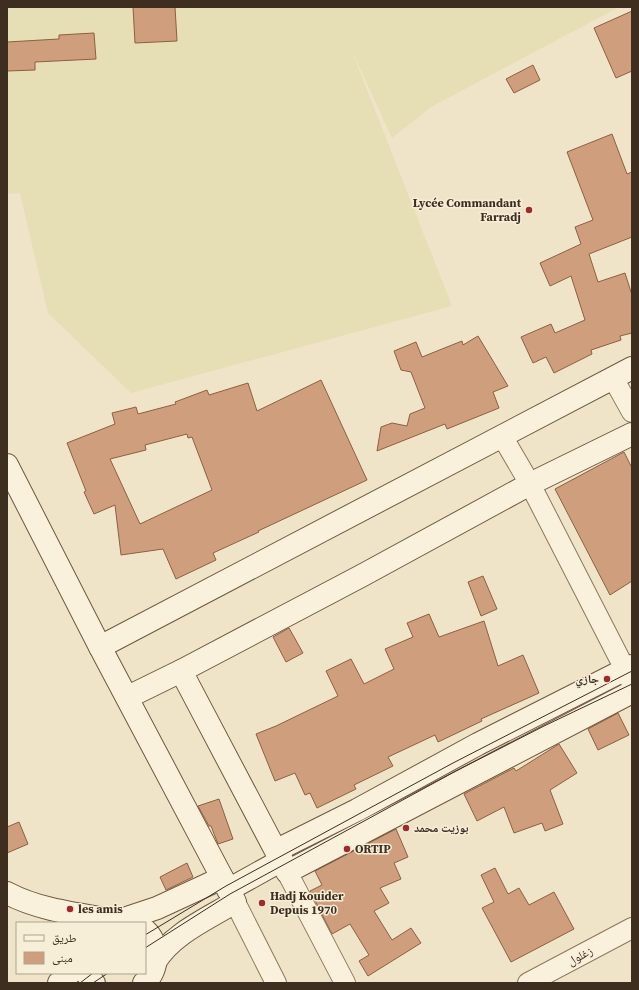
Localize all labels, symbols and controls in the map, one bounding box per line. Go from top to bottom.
place label: Lycée Commandant Farradj [413,195,522,225]
marker: Lycée Commandant Farradj [524,205,534,215]
place label: جازي [576,671,599,689]
marker: جازي [602,674,612,684]
place label: بوزيت محمد [414,820,469,836]
marker: بوزيت محمد [401,823,411,833]
place label: ORTIP [355,841,391,857]
marker: ORTIP [342,844,352,854]
place label: Hadj Kouider Depuis 1970 [270,888,344,918]
marker: Hadj Kouider Depuis 1970 [257,898,267,908]
place label: les amis [78,901,123,917]
marker: les amis [65,904,75,914]
legend [16,922,146,974]
text: طريق [52,930,77,946]
street label: زغلول [565,943,596,969]
text: مبنى [52,950,73,966]

